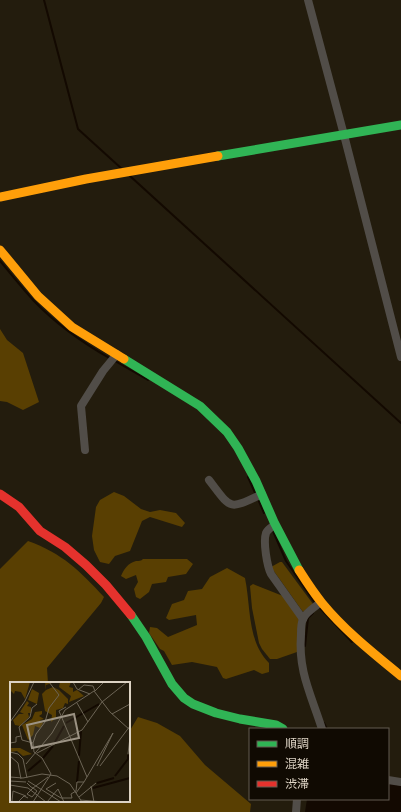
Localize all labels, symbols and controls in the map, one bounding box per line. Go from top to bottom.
inset map [10,682,130,802]
legend [249,728,389,800]
text: 順調 [285,736,309,751]
text: 混雑 [285,756,309,771]
text: 渋滞 [285,776,309,791]

